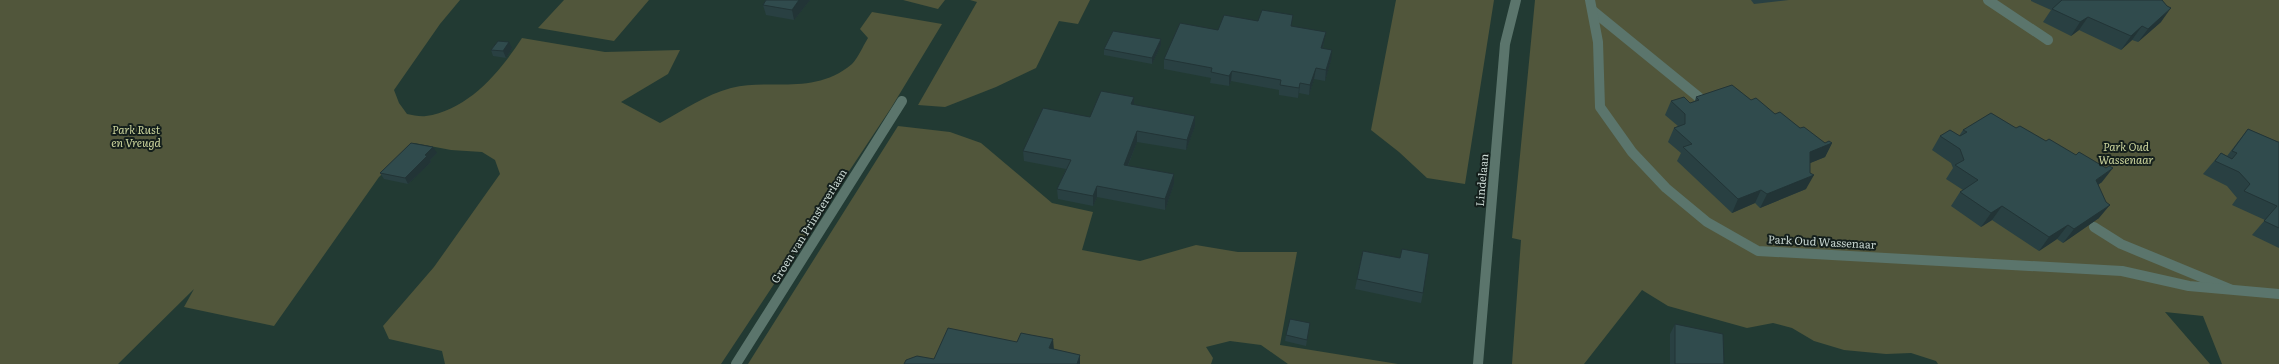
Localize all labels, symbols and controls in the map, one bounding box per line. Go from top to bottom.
park label: Park Rust en Vreugd [111,121,161,150]
park label: Park Oud Wassenaar [2098,138,2154,167]
street label: Lindelaan [1471,153,1491,207]
street label: Groen van Prinstererlaan [766,165,850,286]
street label: Park Oud Wassenaar [1768,230,1877,252]

